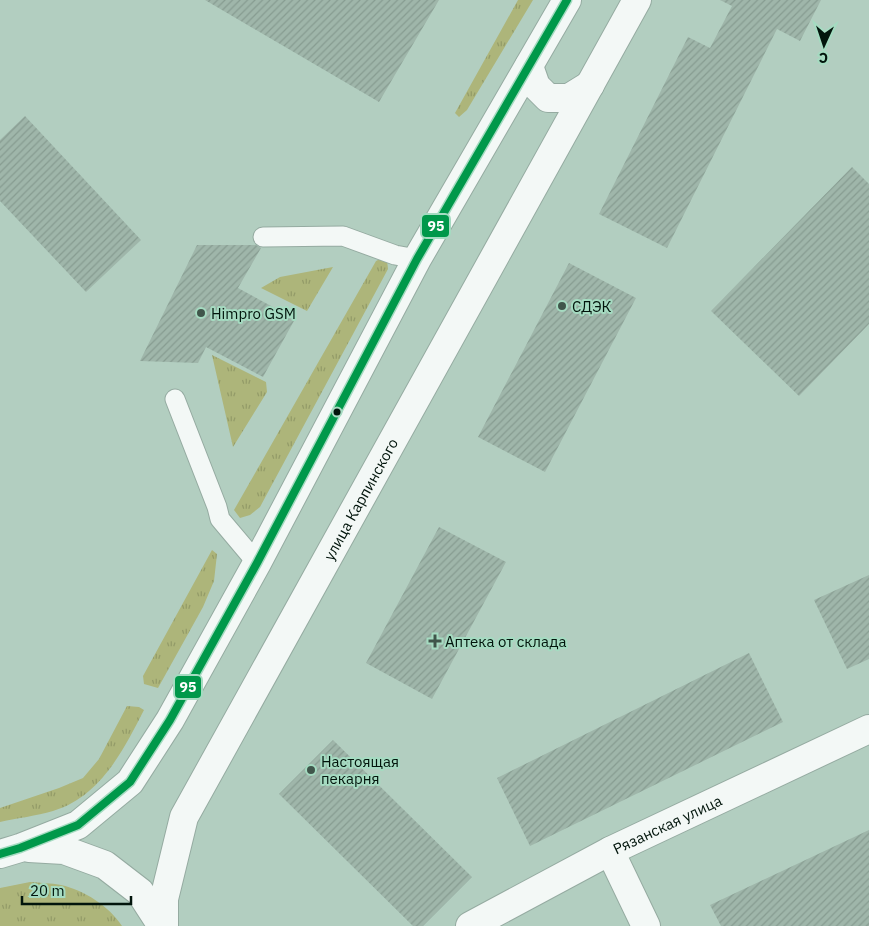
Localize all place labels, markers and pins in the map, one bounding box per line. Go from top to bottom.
place label: СДЭК [572,297,612,316]
marker: СДЭК [556,300,568,312]
place label: Himpro GSM [211,304,296,323]
marker: Himpro GSM [195,307,207,319]
unlabelled marker [332,407,342,417]
place label: Аптека от склада [445,632,566,651]
marker: Аптека от склада [429,635,441,647]
place label: Настоящая пекарня [321,752,399,788]
marker: Настоящая пекарня [305,764,317,776]

